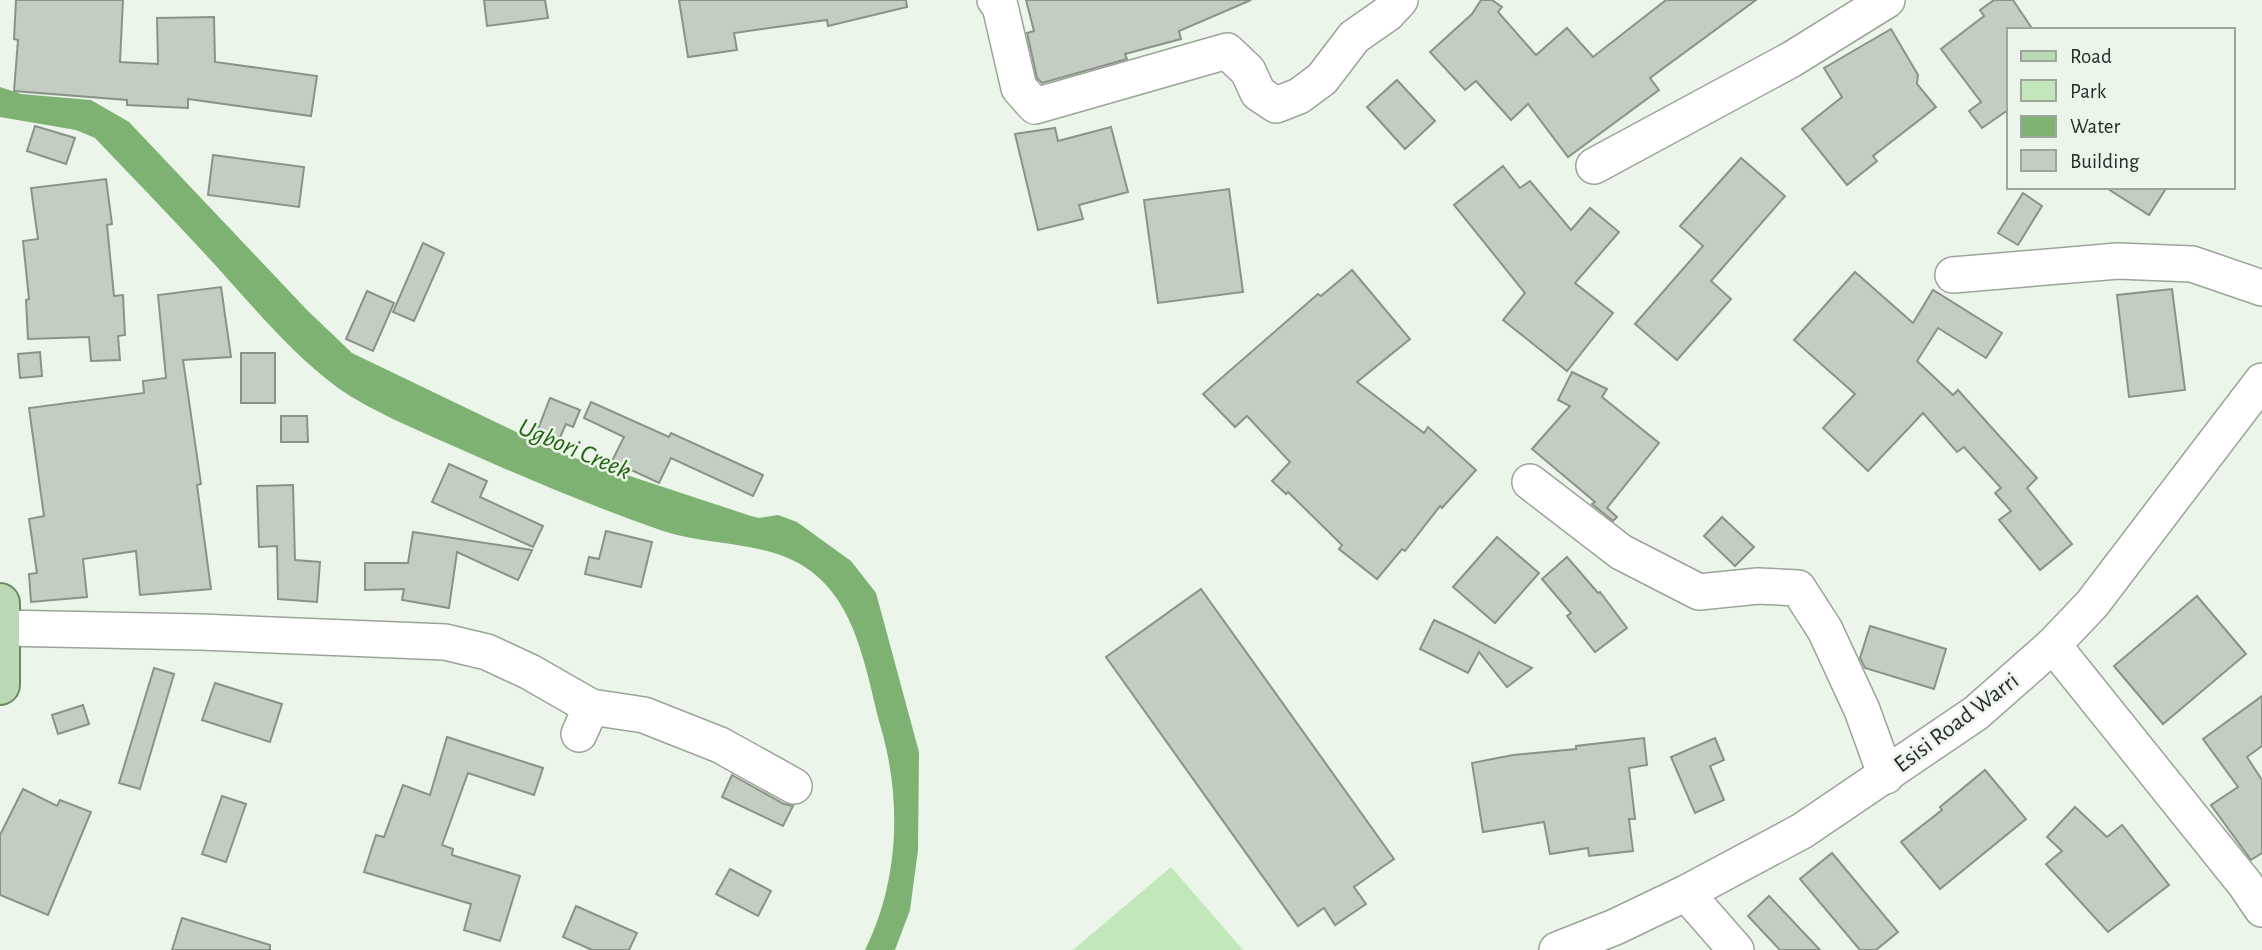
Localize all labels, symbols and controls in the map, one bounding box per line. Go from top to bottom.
legend [2007,28,2234,189]
text: Road [2070,46,2112,67]
text: Park [2070,81,2107,102]
text: Water [2070,116,2120,137]
text: Building [2070,151,2140,172]
water label: Ugbori Creek [514,414,635,484]
street label: Esisi Road Warri [1890,668,2023,777]

